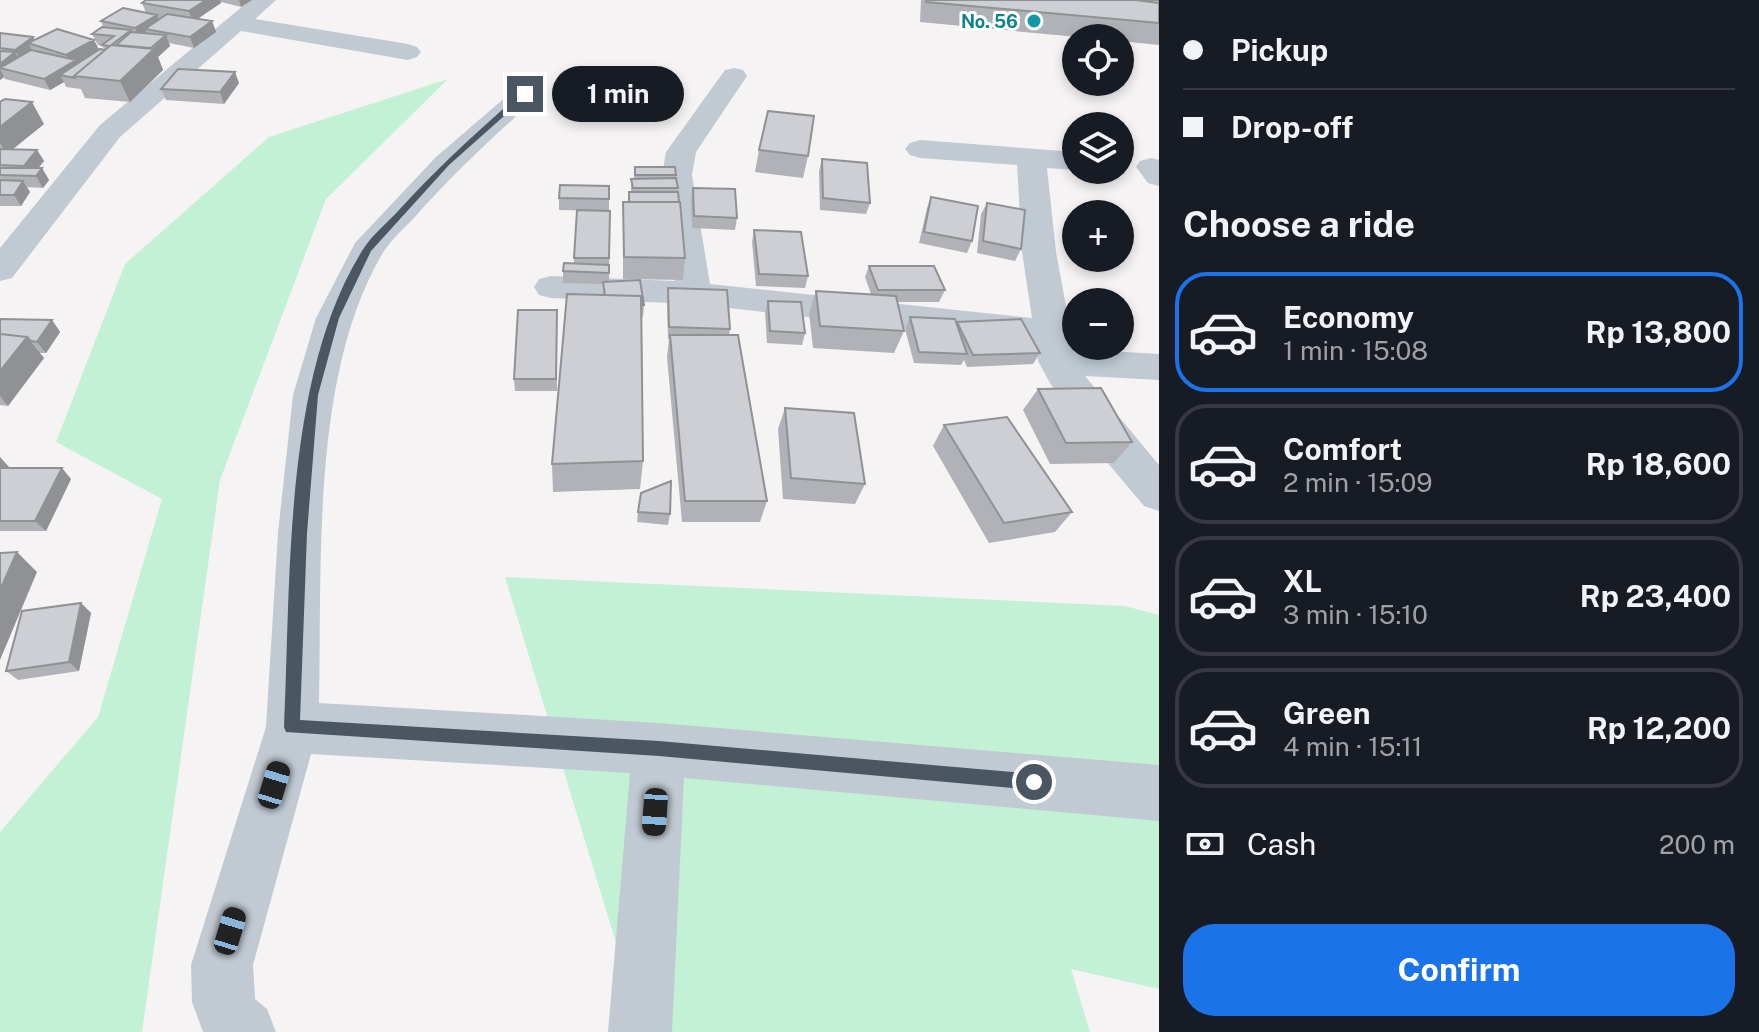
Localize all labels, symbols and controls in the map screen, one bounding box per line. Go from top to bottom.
place label: No. 56 [961,11,1018,32]
marker: No. 56 [1025,12,1043,30]
map controls [1062,24,1134,360]
button: locate [1062,24,1134,96]
text: Pickup [1231,32,1328,68]
callout: 1 min [553,66,685,122]
route end [507,76,543,112]
text: 1 min [587,78,649,109]
text: Drop-off [1231,109,1353,145]
button: layers [1062,112,1134,184]
button: + [1062,200,1134,272]
text: Choose a ride [1183,203,1415,245]
button: − [1062,288,1134,360]
icon: car [1187,296,1259,368]
text: Economy [1283,299,1414,335]
text: Rp 13,800 [1586,314,1731,350]
text: 1 min · 15:08 [1283,335,1428,366]
icon: car [1187,428,1259,500]
text: Comfort [1283,431,1402,467]
text: Rp 18,600 [1586,446,1731,482]
text: 2 min · 15:09 [1283,467,1432,498]
icon: car [1187,560,1259,632]
text: XL [1283,563,1322,599]
text: Rp 23,400 [1580,578,1731,614]
text: 3 min · 15:10 [1283,599,1428,630]
icon: car [1187,692,1259,764]
text: Green [1283,695,1370,731]
text: Rp 12,200 [1587,710,1731,746]
text: 4 min · 15:11 [1283,731,1422,762]
car [256,759,292,811]
route start [1016,764,1052,800]
car [641,787,669,837]
icon: cash [1183,822,1227,866]
text: Cash [1247,826,1316,862]
text: 200 m [1659,829,1735,860]
car [212,905,248,957]
button: Confirm [1183,924,1735,1016]

